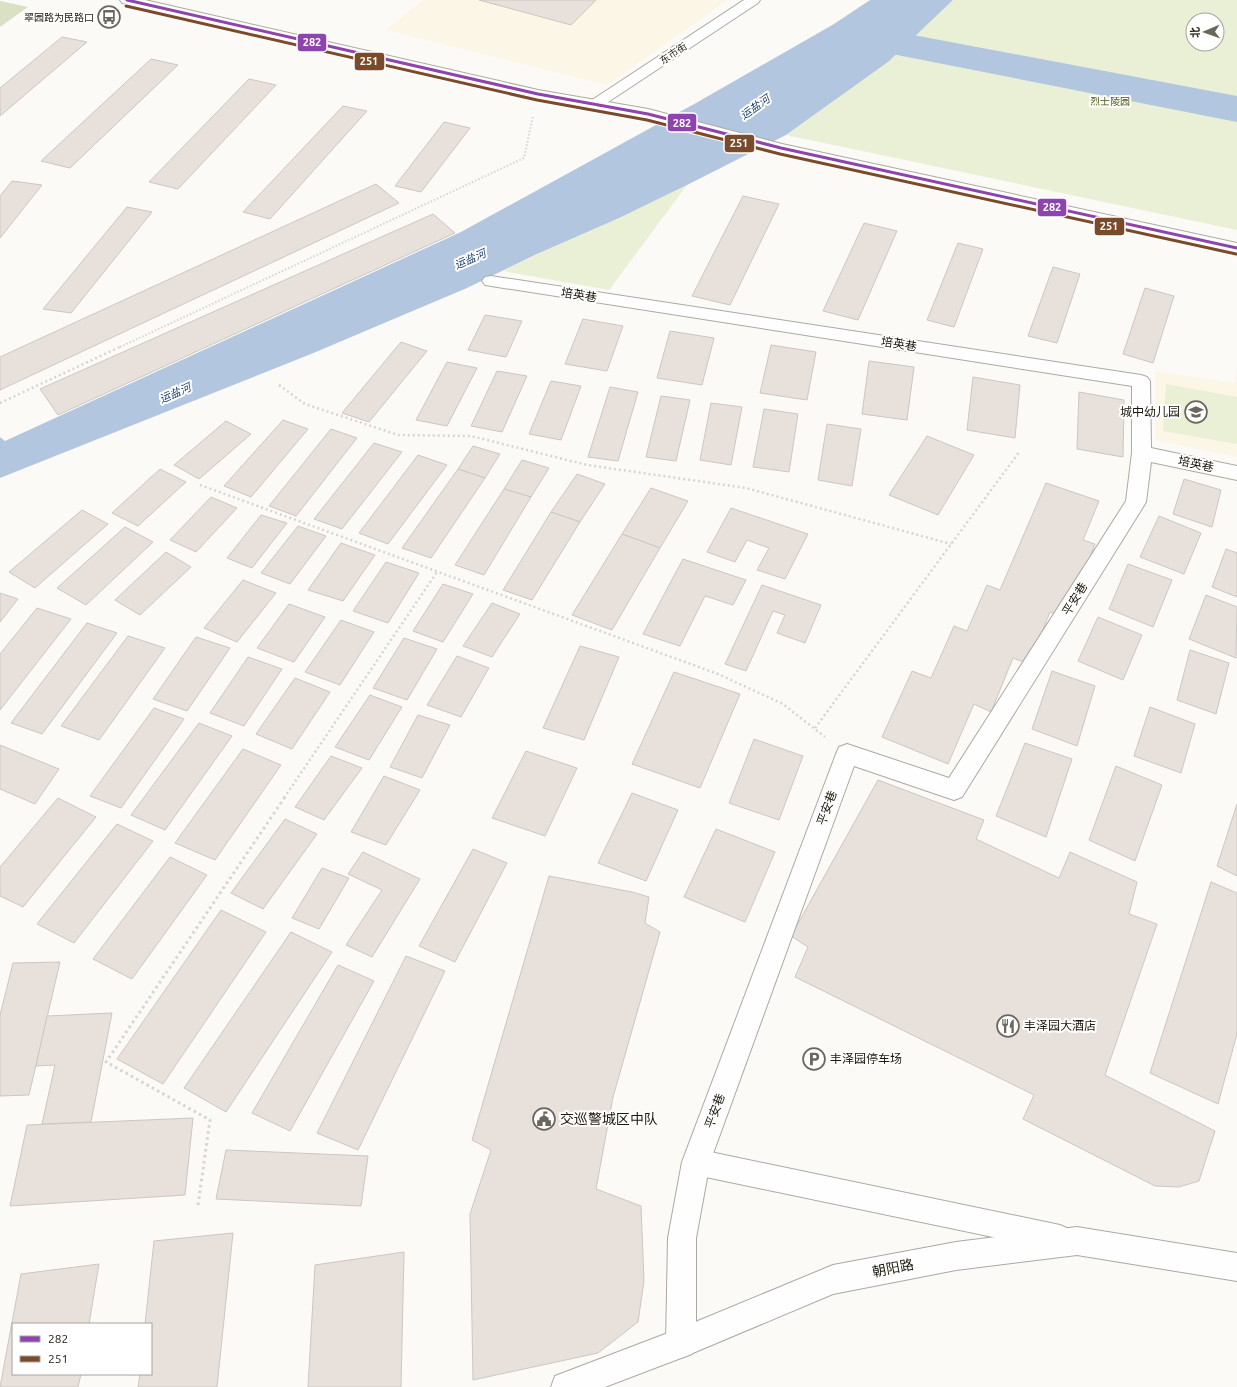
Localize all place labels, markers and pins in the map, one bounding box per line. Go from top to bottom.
bus stop icon: 翠园路为民路口 [96,4,122,30]
place label: 翠园路为民路口 [24,12,94,23]
school or university icon: 城中幼儿园 [1183,399,1209,425]
place label: 城中幼儿园 [1120,405,1180,418]
restaurant icon: 丰泽园大酒店 [995,1013,1021,1039]
place label: 丰泽园大酒店 [1024,1019,1096,1032]
parking icon: 丰泽园停车场 [801,1046,827,1072]
place label: 丰泽园停车场 [830,1052,902,1065]
public building icon: 交巡警城区中队 [531,1106,557,1132]
place label: 交巡警城区中队 [560,1111,658,1127]

